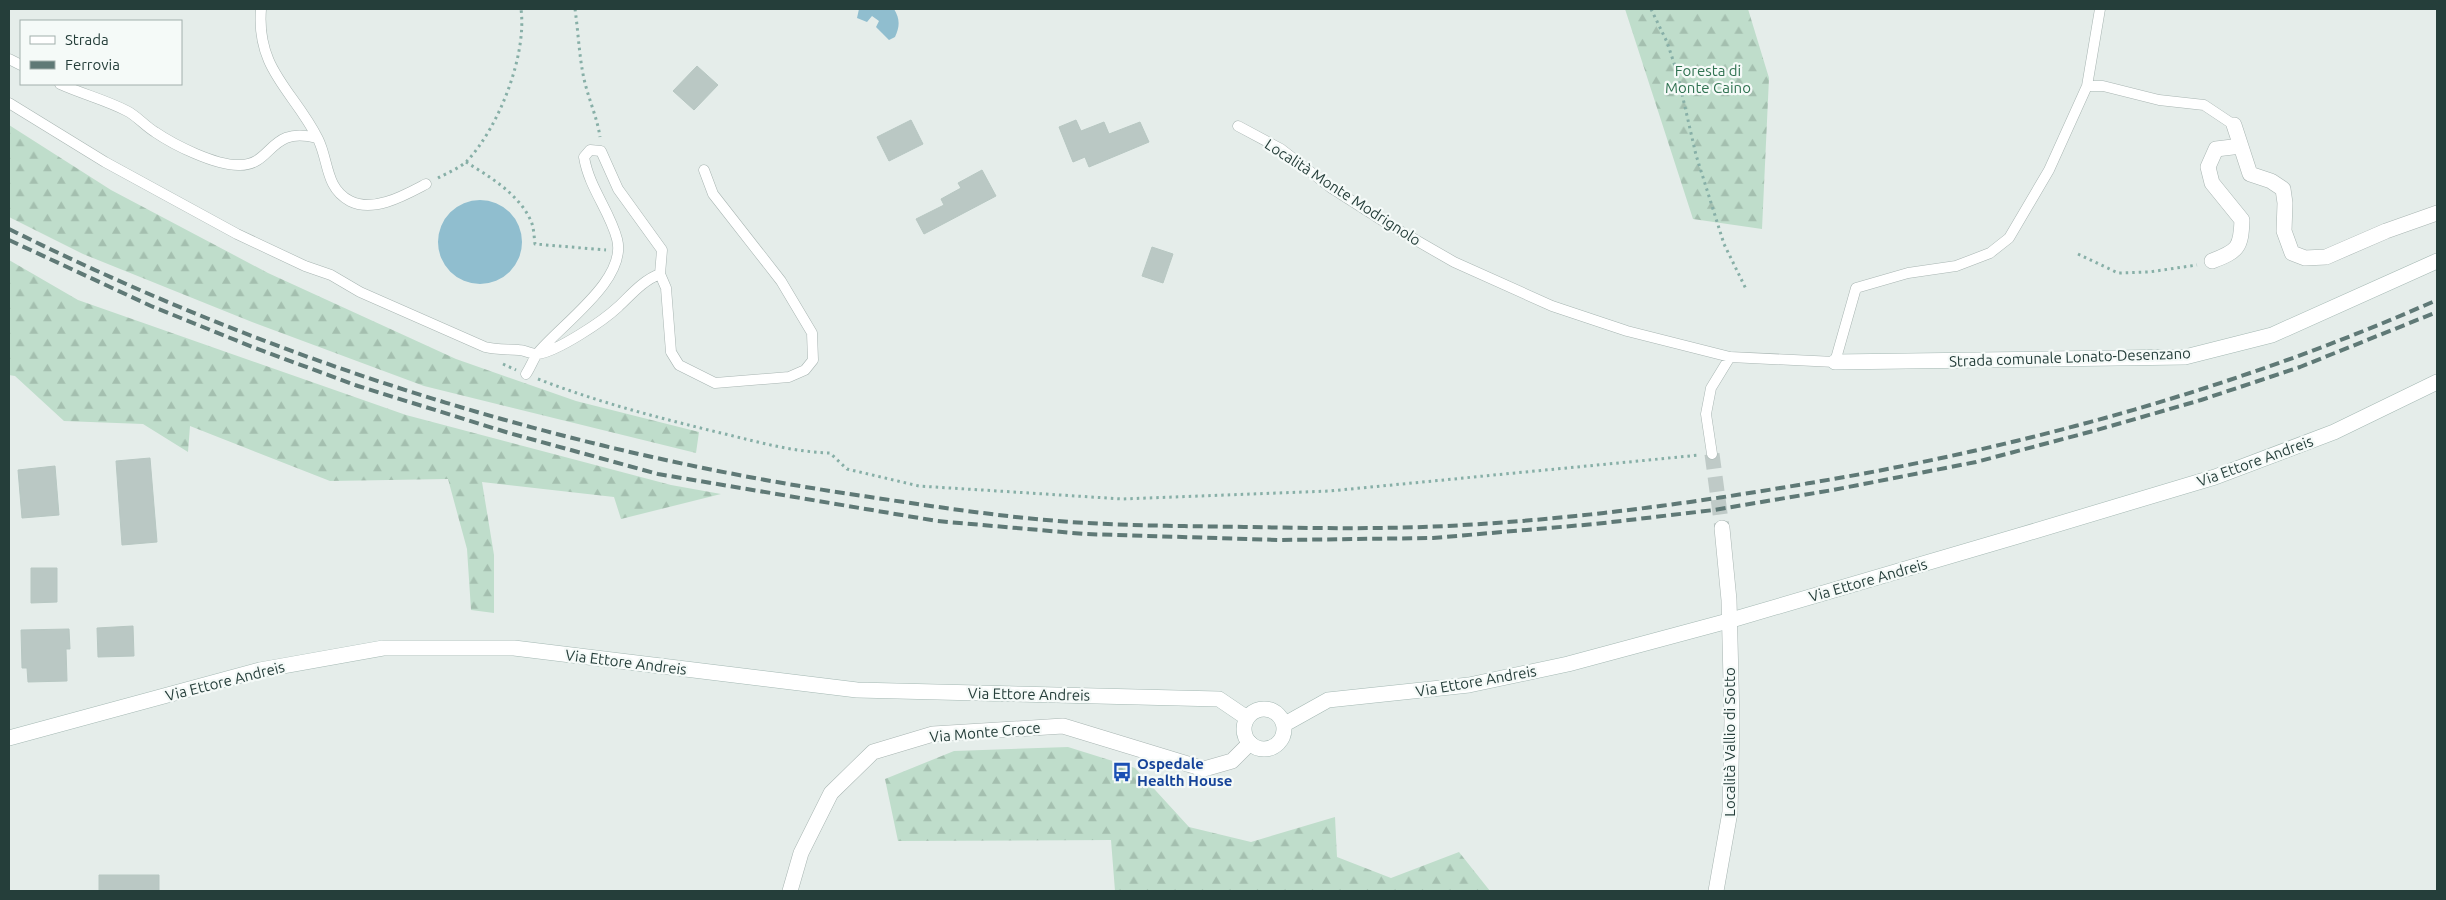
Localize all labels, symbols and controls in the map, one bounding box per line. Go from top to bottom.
legend [20,20,182,85]
text: Strada [65,31,109,48]
text: Ferrovia [65,56,120,73]
park label: Foresta di Monte Caino [1665,62,1751,96]
street label: Località Monte Modrignolo [1262,135,1424,249]
street label: Strada comunale Lonato-Desenzano [1949,344,2191,370]
street label: Via Ettore Andreis [2195,432,2315,490]
street label: Via Ettore Andreis [1807,555,1929,605]
street label: Via Ettore Andreis [564,646,688,678]
street label: Via Ettore Andreis [164,658,286,704]
street label: Via Ettore Andreis [1414,662,1538,700]
street label: Località Vallio di Sotto [1721,667,1738,817]
street label: Via Ettore Andreis [968,684,1090,704]
street label: Via Monte Croce [929,719,1041,745]
place label: Ospedale Health House [1137,755,1232,789]
bus stop icon: Ospedale Health House [1111,761,1133,783]

